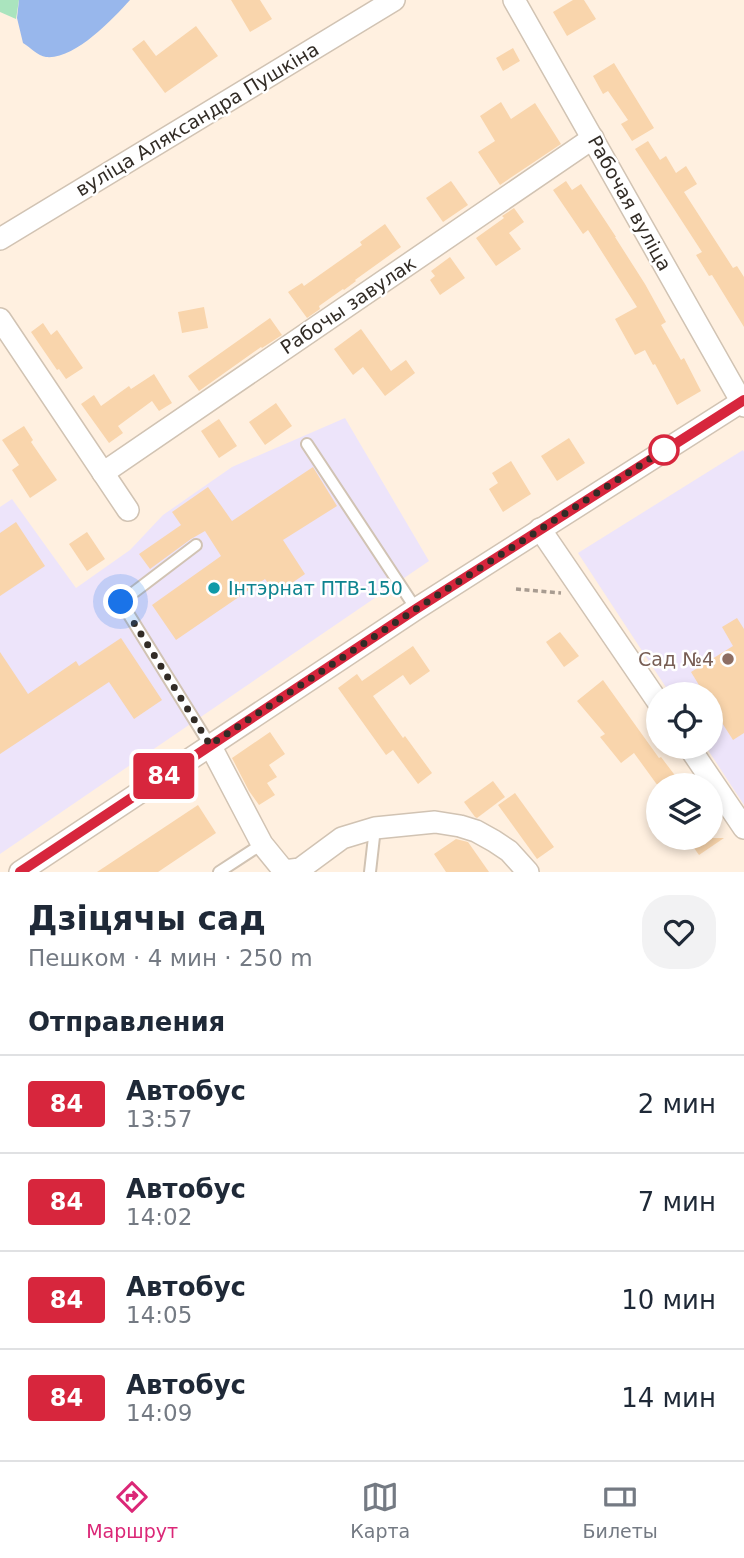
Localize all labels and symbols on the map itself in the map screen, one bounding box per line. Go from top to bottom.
street label: вуліца Аляксандра Пушкіна [71,38,323,200]
street label: Рабочая вуліца [584,132,676,274]
street label: Рабочы завулак [276,252,420,358]
unlabelled marker [649,435,679,465]
place label: Інтэрнат ПТВ-150 [228,577,403,599]
marker: Інтэрнат ПТВ-150 [206,580,222,596]
your location [103,584,138,619]
place label: Сад №4 [638,648,714,670]
marker: Сад №4 [720,651,736,667]
line badge: 84 [132,753,196,799]

